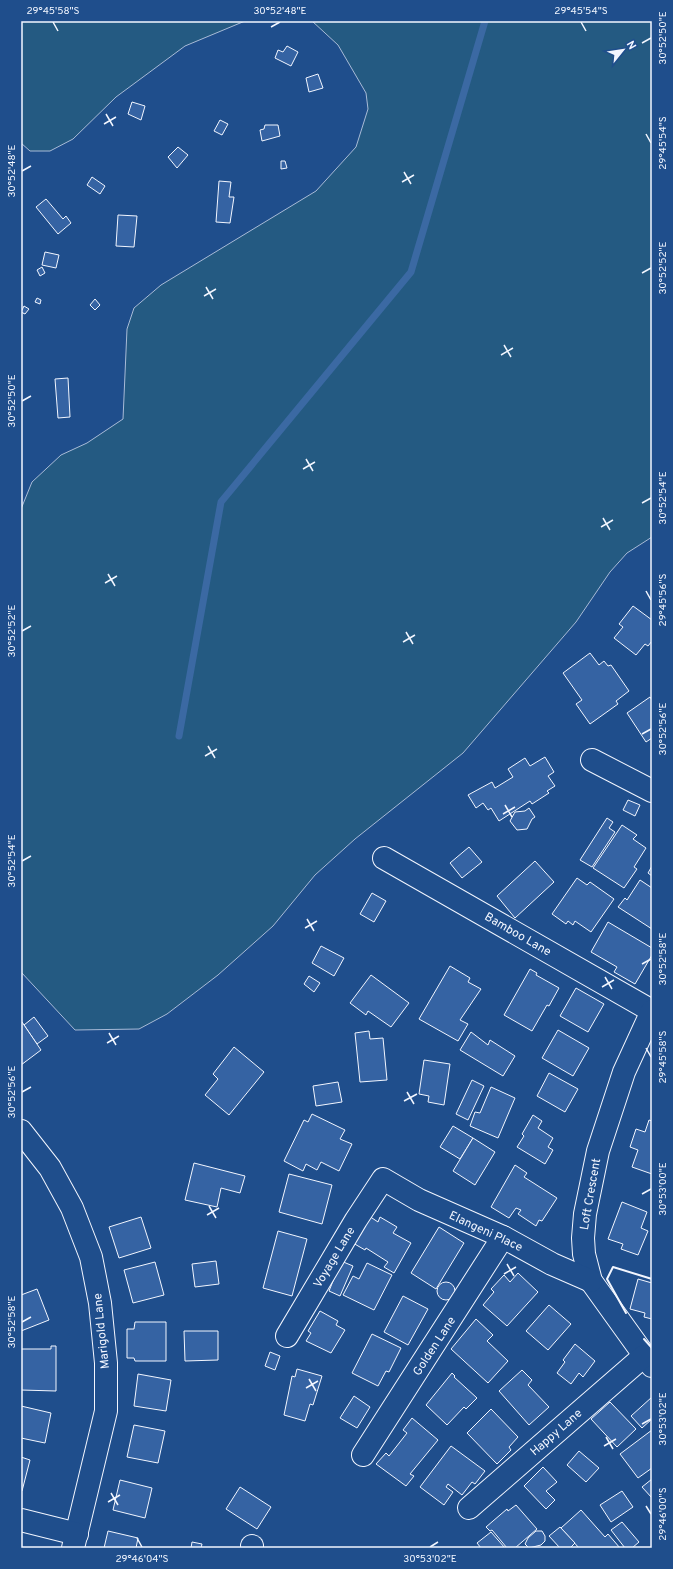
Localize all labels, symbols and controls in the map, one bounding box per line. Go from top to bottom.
text: 29°45'58"S [26,5,80,18]
text: 30°52'48"E [253,5,307,18]
text: 29°45'54"S [554,5,608,18]
text: 30°52'50"E [657,11,670,65]
north arrow [603,30,643,70]
text: N [623,39,639,52]
text: 29°45'54"S [657,116,670,170]
text: 30°52'48"E [6,144,19,198]
text: 30°52'52"E [657,241,670,295]
text: 30°52'50"E [6,374,19,428]
text: 30°52'54"E [657,471,670,525]
text: 29°45'56"S [657,574,670,626]
text: 30°52'52"E [6,604,19,658]
text: 30°52'56"E [657,702,670,756]
text: 30°52'54"E [6,834,19,888]
street label: Bamboo Lane [481,909,554,960]
text: 30°52'58"E [657,932,670,986]
text: 29°45'58"S [657,1030,670,1084]
text: 30°52'56"E [6,1065,19,1119]
street label: Loft Crescent [577,1157,605,1231]
text: 30°53'00"E [657,1162,670,1216]
street label: Elangeni Place [446,1208,525,1256]
street label: Voyage Lane [310,1224,359,1291]
street label: Marigold Lane [90,1292,114,1370]
text: 30°52'58"E [6,1295,19,1349]
street label: Golden Lane [410,1314,460,1379]
text: 30°53'02"E [657,1392,670,1446]
street label: Happy Lane [527,1406,586,1460]
text: 29°46'00"S [657,1487,670,1541]
text: 29°46'04"S [115,1553,169,1566]
text: 30°53'02"E [403,1553,457,1566]

